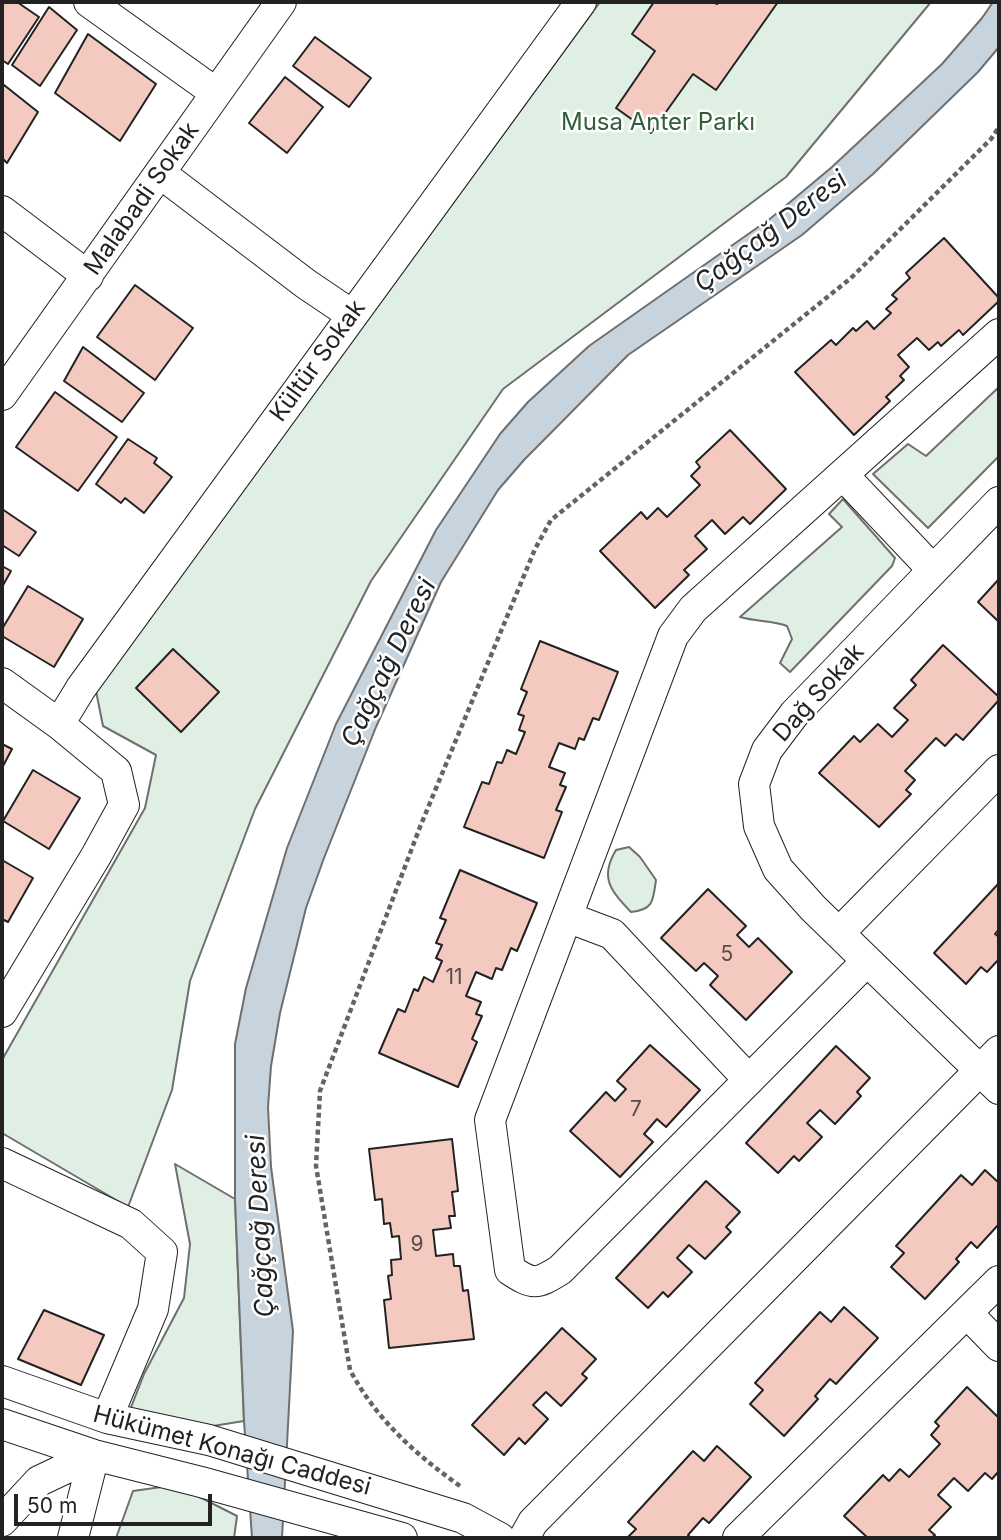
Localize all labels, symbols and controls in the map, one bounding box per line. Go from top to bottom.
park label: Musa Anter Parkı [561,109,755,137]
street label: Malabadi Sokak [79,117,205,281]
water label: Çağçağ Deresi [689,164,853,300]
street label: Kültür Sokak [264,295,372,427]
water label: Çağçağ Deresi [335,574,443,752]
street label: Dağ Sokak [768,638,870,748]
house number: 5 [721,942,733,968]
house number: 11 [445,965,463,991]
house number: 7 [630,1097,642,1123]
water label: Çağçağ Deresi [241,1134,281,1318]
house number: 9 [410,1232,424,1258]
street label: Hükümet Konağı Caddesi [90,1400,374,1502]
scale bar [18,1480,215,1524]
text: 50 m [27,1493,77,1518]

